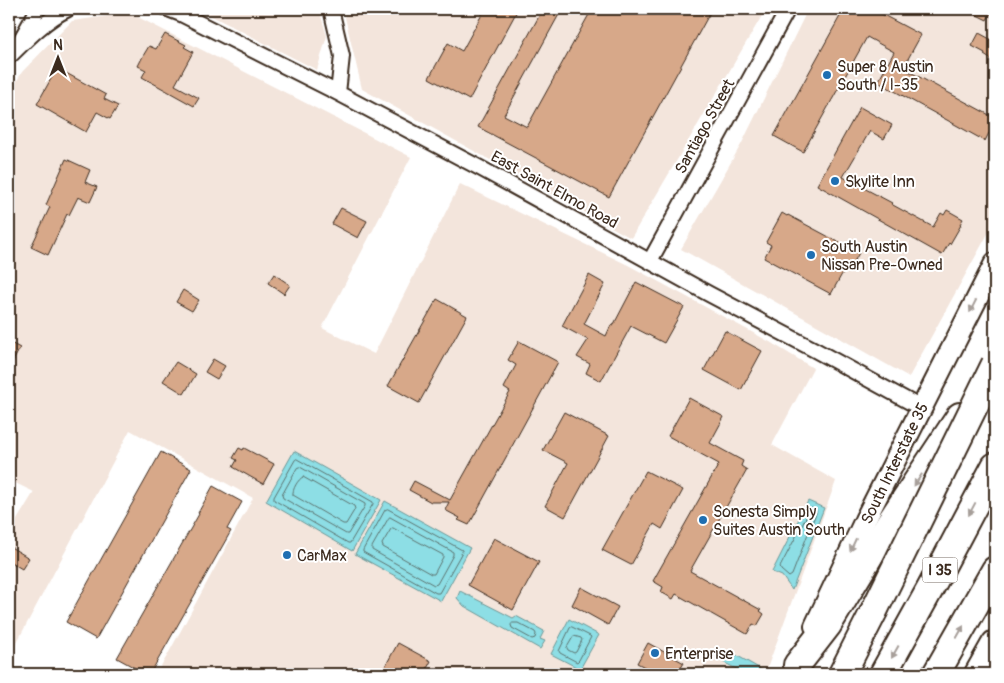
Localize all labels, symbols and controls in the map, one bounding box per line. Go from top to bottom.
north arrow [32,32,82,82]
text: N [53,37,63,54]
place label: Super 8 Austin South / I-35 [837,57,934,95]
marker: Super 8 Austin South / I-35 [821,69,833,81]
street label: Santiago Street [671,75,739,177]
street label: East Saint Elmo Road [487,147,622,233]
place label: Skylite Inn [845,172,915,192]
marker: Skylite Inn [829,175,841,187]
place label: South Austin Nissan Pre-Owned [821,237,943,275]
marker: South Austin Nissan Pre-Owned [805,249,817,261]
one-way arrow [969,299,977,314]
street label: South Interstate 35 [857,399,933,528]
one-way arrow [914,473,923,486]
one-way arrow [968,501,976,516]
place label: Sonesta Simply Suites Austin South [713,502,845,540]
marker: Sonesta Simply Suites Austin South [697,514,709,526]
one-way arrow [849,538,857,553]
place label: CarMax [297,546,347,566]
marker: CarMax [281,549,293,561]
road number: I 35 [922,558,958,582]
one-way arrow [956,625,965,638]
place label: Enterprise [665,644,734,664]
one-way arrow [891,644,899,659]
marker: Enterprise [649,647,661,659]

